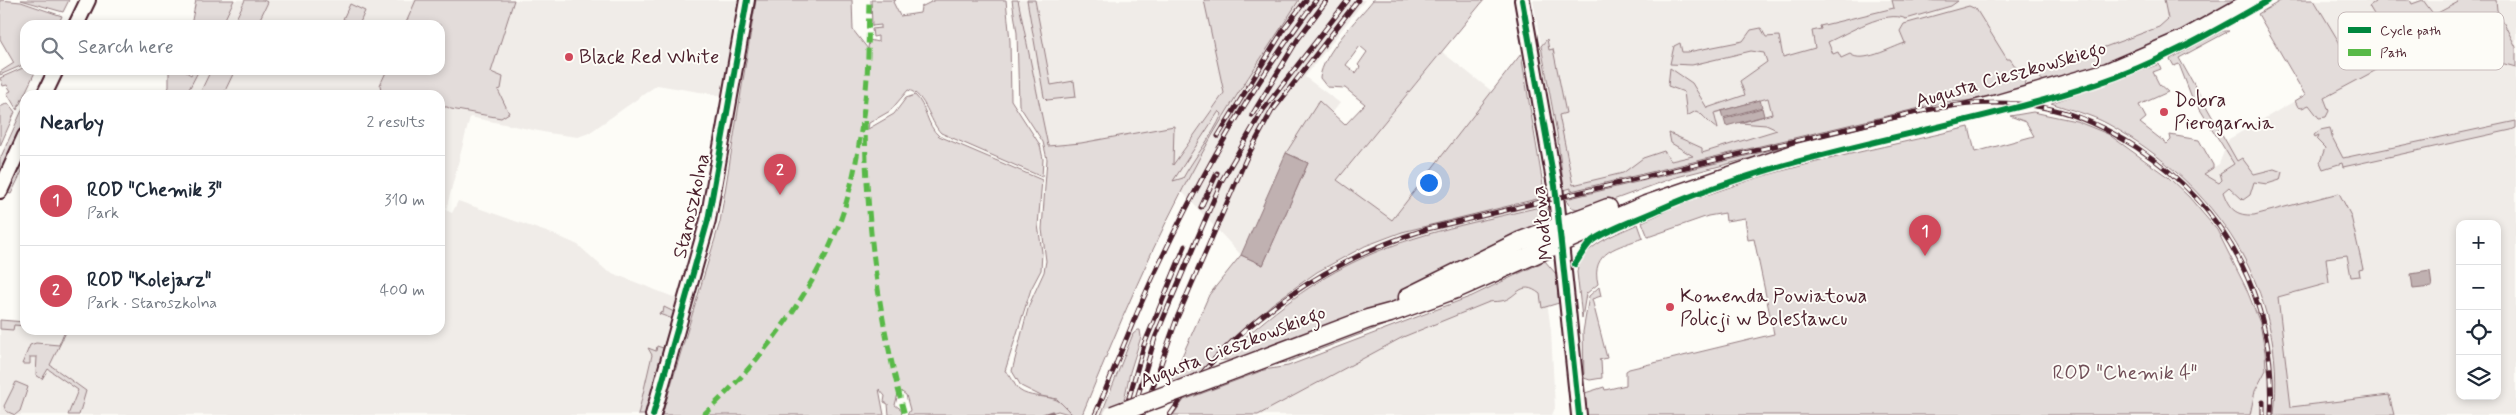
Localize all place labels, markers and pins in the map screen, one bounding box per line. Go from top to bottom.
place label: Black Red White [579,44,719,71]
marker: Black Red White [563,51,575,63]
place label: Dobra Pierogarnia [2174,87,2275,137]
marker: Dobra Pierogarnia [2158,106,2170,118]
pin: 2 [764,154,796,195]
pin: 1 [1909,215,1941,256]
place label: Komenda Powiatowa Policji w Bolesławcu [1680,283,1867,333]
marker: Komenda Powiatowa Policji w Bolesławcu [1664,301,1676,313]

